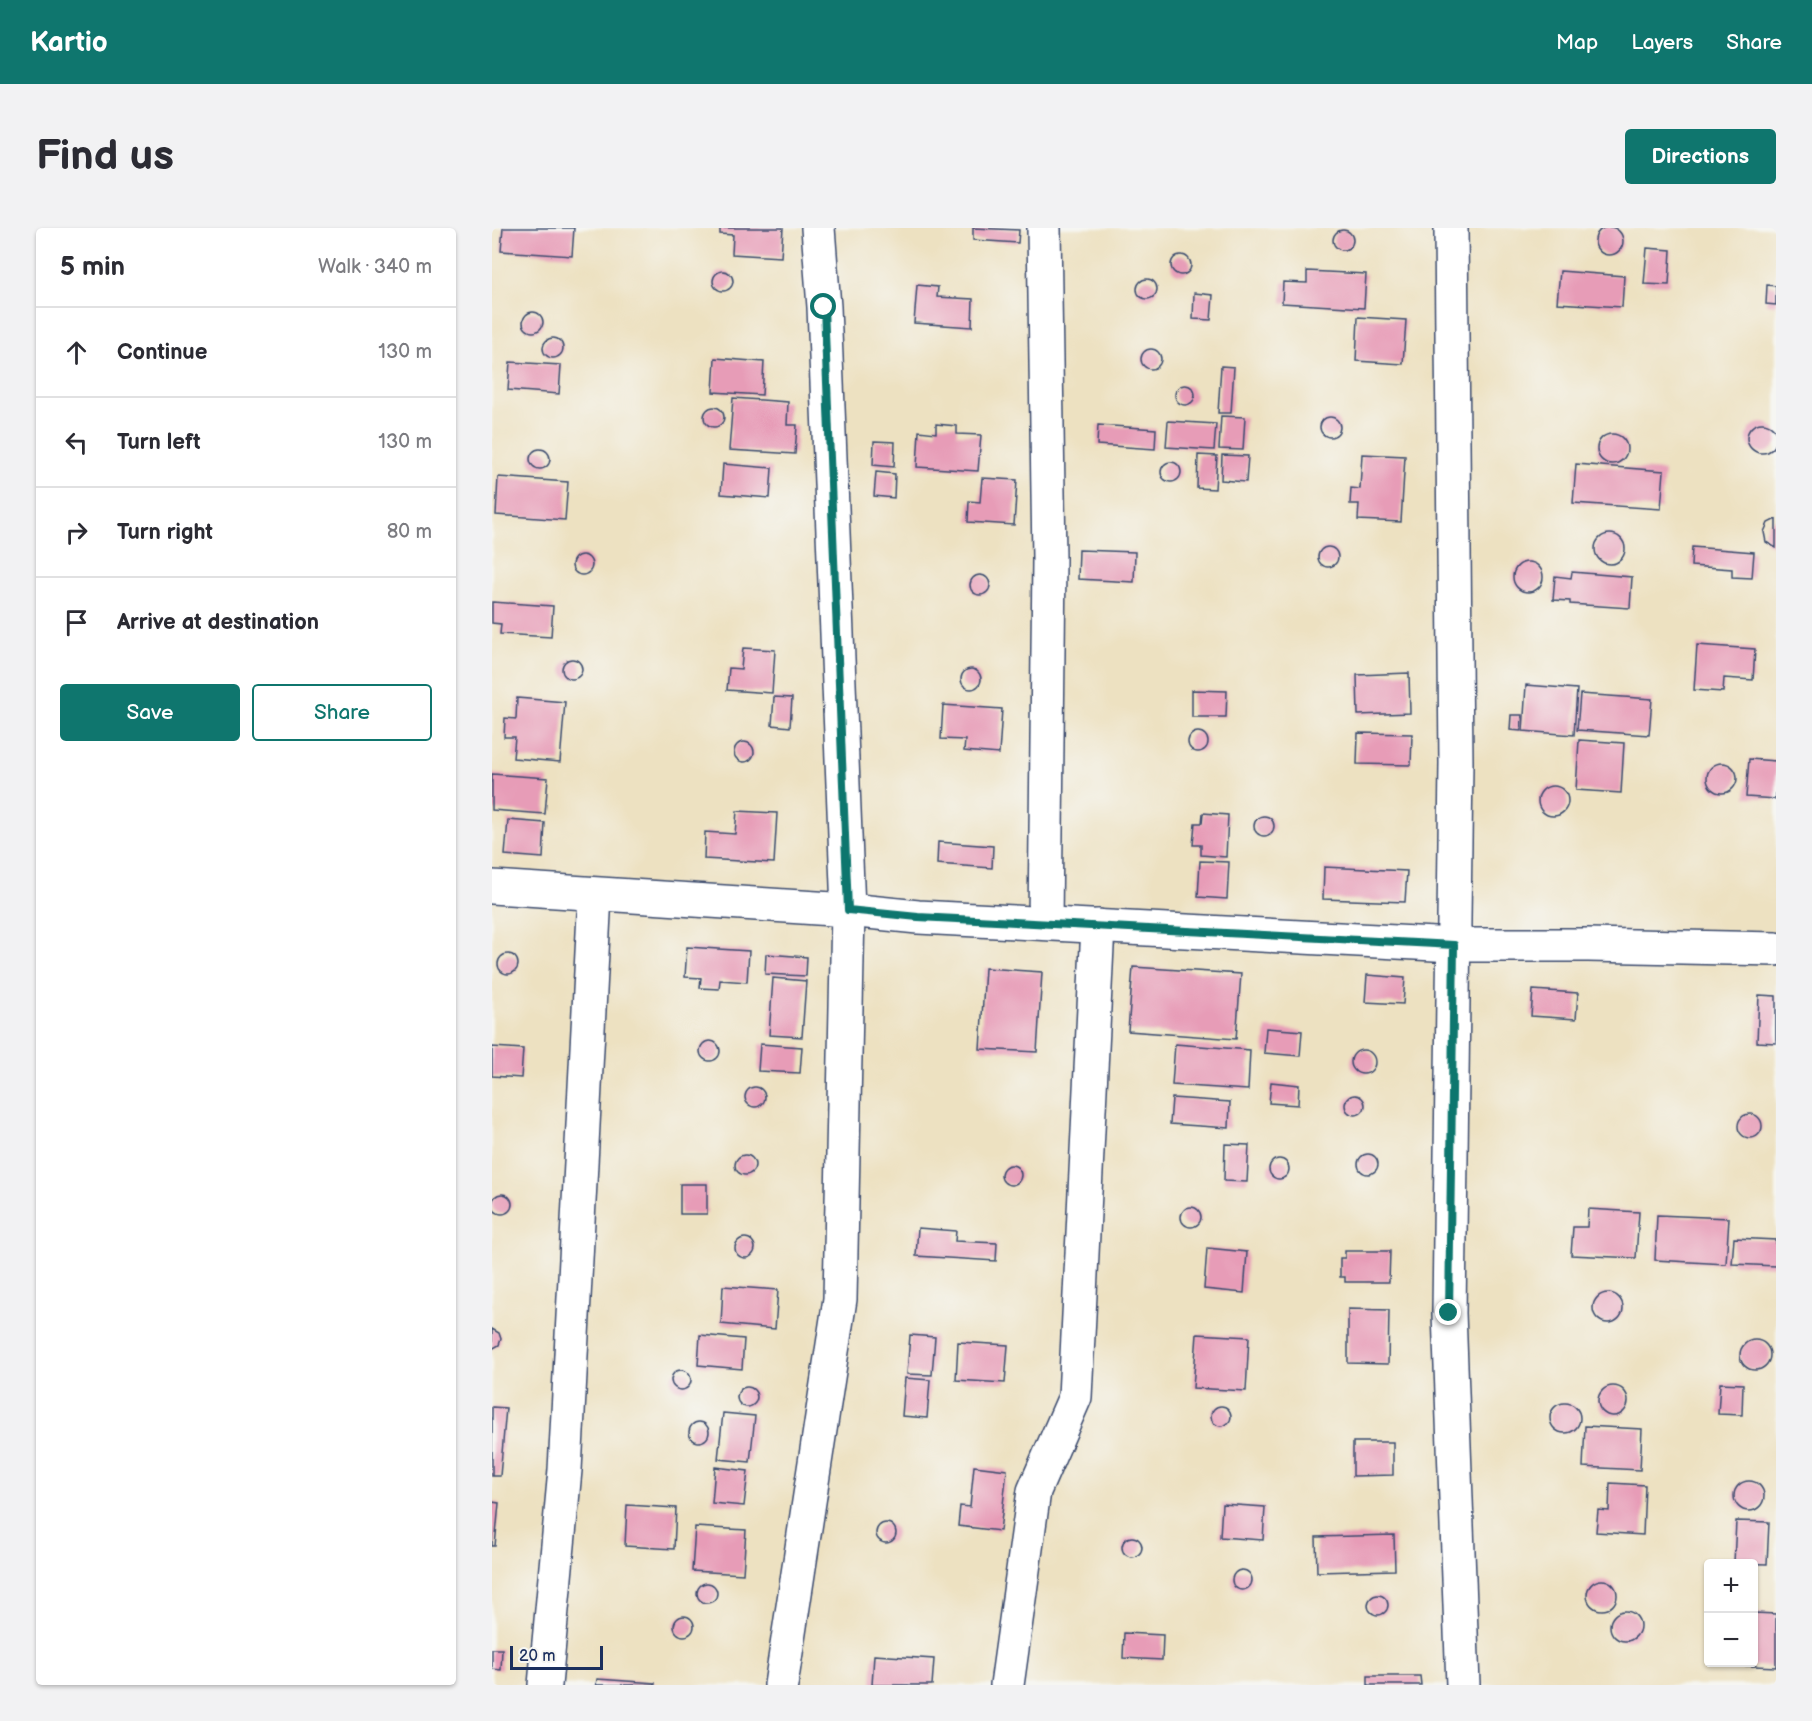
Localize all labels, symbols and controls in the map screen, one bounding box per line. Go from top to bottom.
text: Kartio [30,26,108,59]
text: Map [1556,30,1598,55]
text: Layers [1631,30,1693,55]
text: Share [1726,30,1782,55]
button: Directions [1625,129,1776,184]
text: Find us [36,131,174,182]
text: 5 min [60,252,125,283]
text: Walk · 340 m [318,255,432,279]
route start [810,293,836,319]
icon: ahead [60,336,93,369]
text: Continue [117,339,207,366]
text: 130 m [378,340,432,364]
icon: left [60,426,93,459]
text: Turn left [117,429,201,456]
text: 130 m [378,430,432,454]
icon: right [60,516,93,549]
text: Turn right [117,519,213,546]
text: 80 m [387,520,432,544]
icon: arrive [60,606,93,639]
text: Arrive at destination [117,609,319,636]
button: Save [60,684,240,741]
button: Share [252,684,432,741]
route end [1435,1299,1461,1325]
map controls [1704,1559,1758,1667]
button: + [1704,1559,1758,1613]
button: − [1704,1613,1758,1667]
scale bar [510,1643,603,1670]
text: 20 m [519,1647,555,1666]

